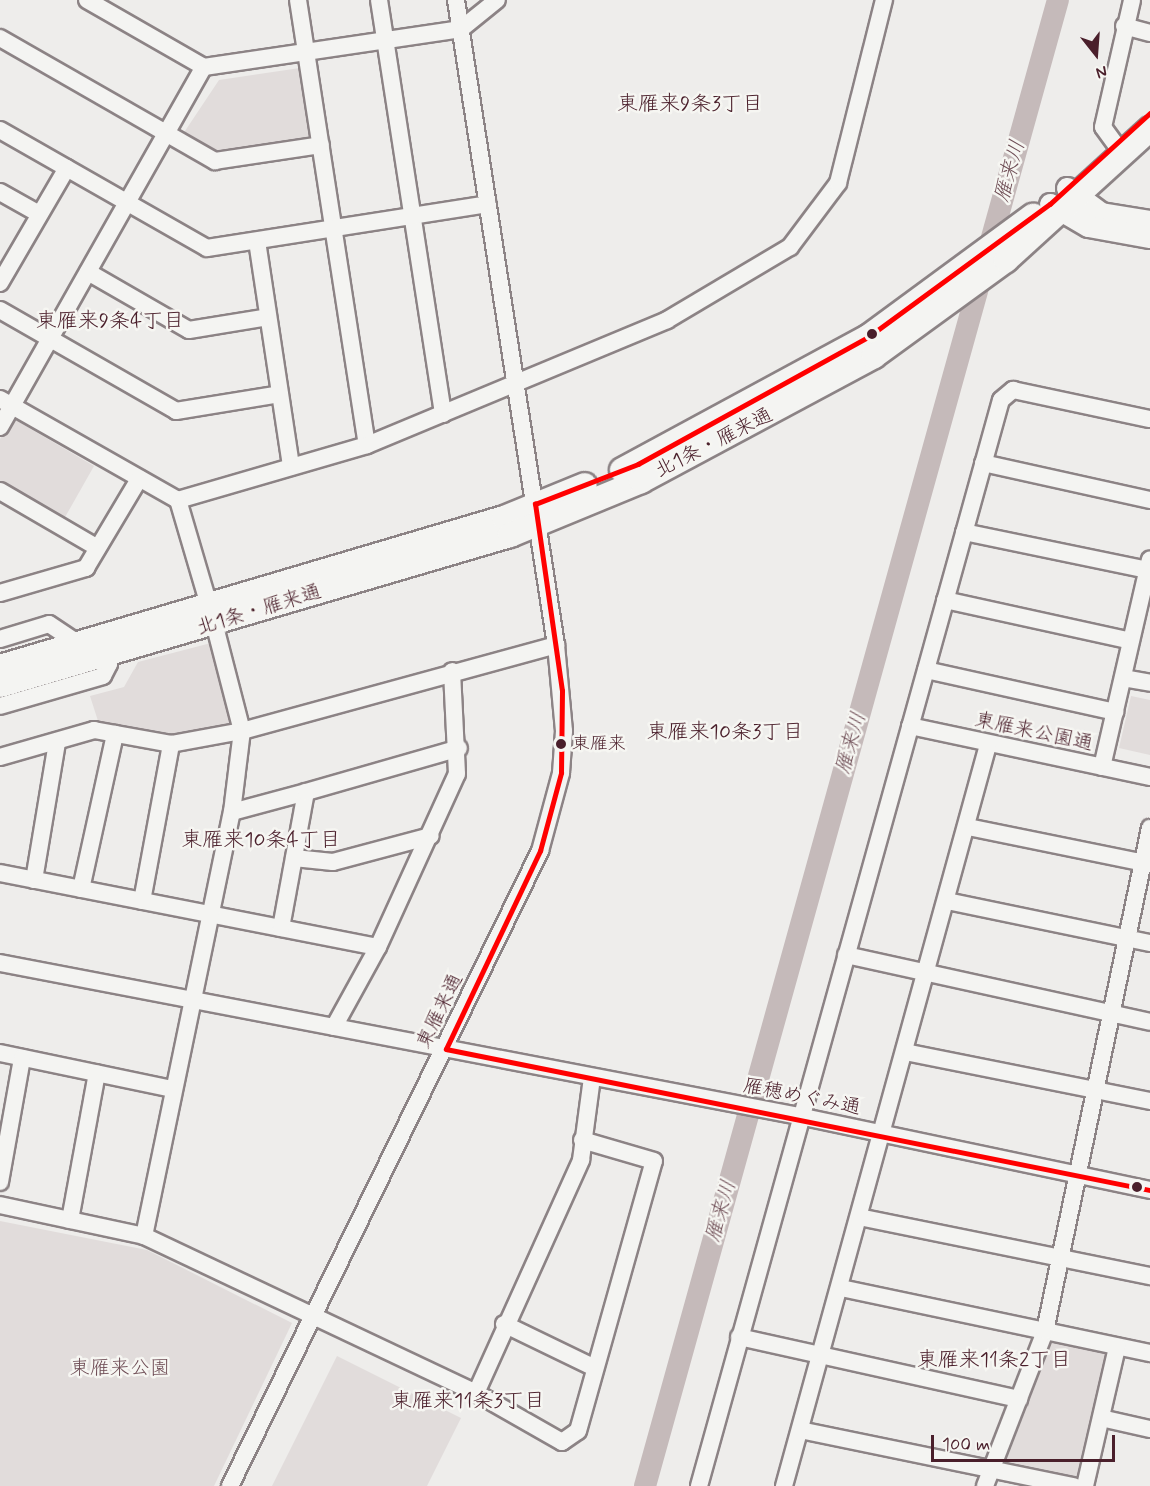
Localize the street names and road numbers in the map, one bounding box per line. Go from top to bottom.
street label: 北1条・雁来通 [651,403,777,483]
street label: 北1条・雁来通 [194,580,324,640]
street label: 東雁来公園通 [973,708,1095,756]
street label: 東雁来通 [412,970,468,1052]
street label: 雁穂めぐみ通 [741,1074,863,1120]

